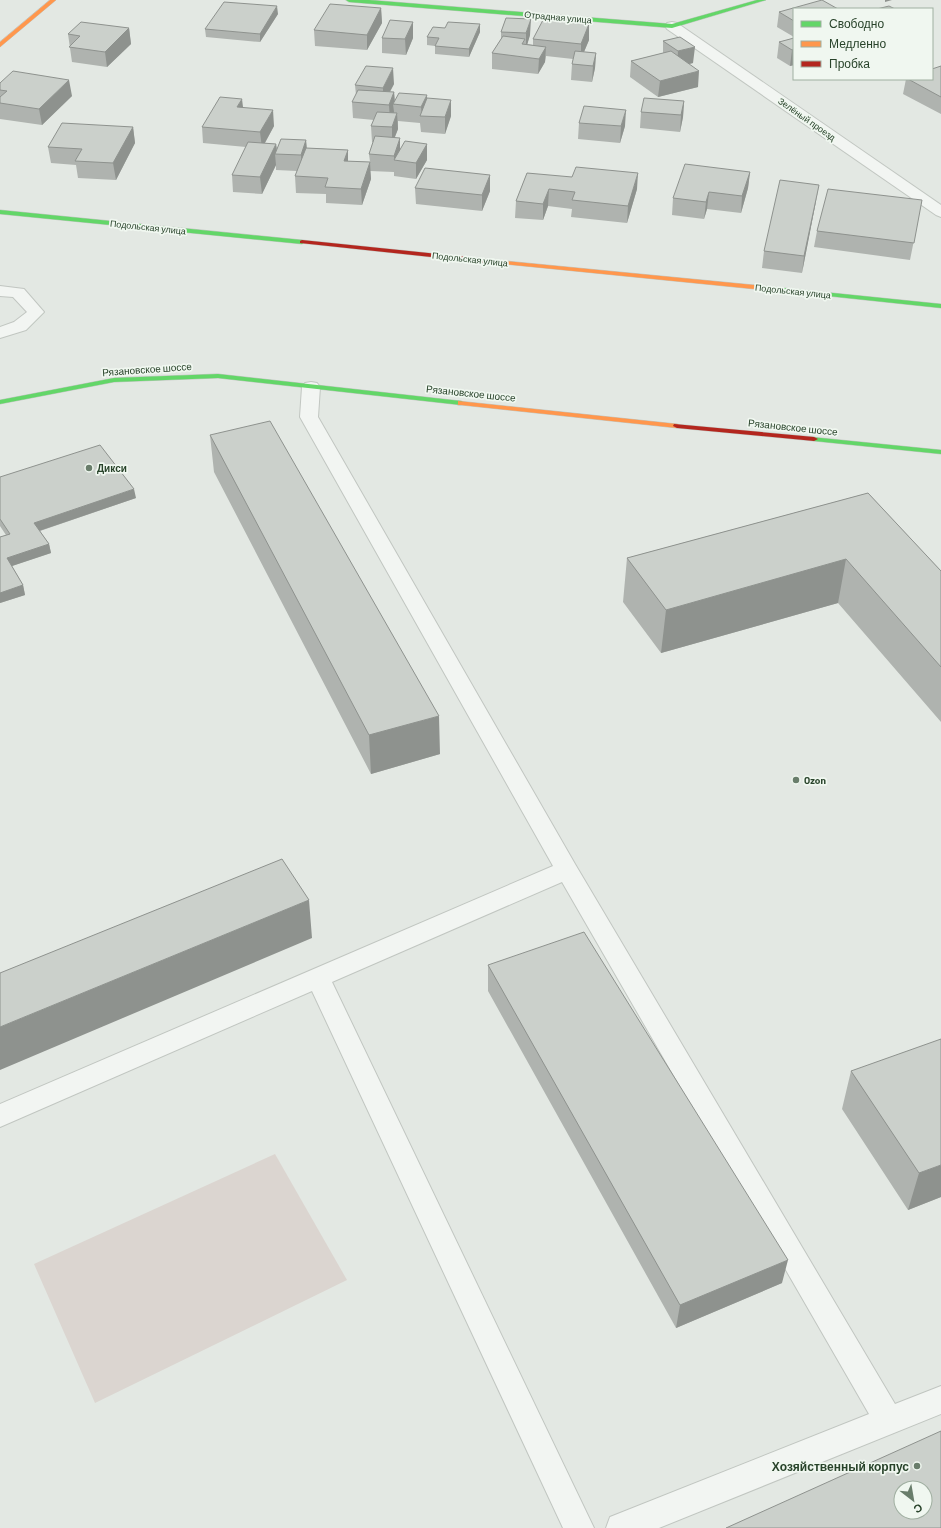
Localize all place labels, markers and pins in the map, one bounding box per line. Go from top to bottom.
place label: Дикси [97,462,127,474]
marker: Дикси [84,463,94,473]
place label: Ozon [804,774,826,786]
marker: Ozon [791,775,801,785]
place label: Хозяйственный корпус [772,1459,909,1474]
marker: Хозяйственный корпус [912,1461,922,1471]

